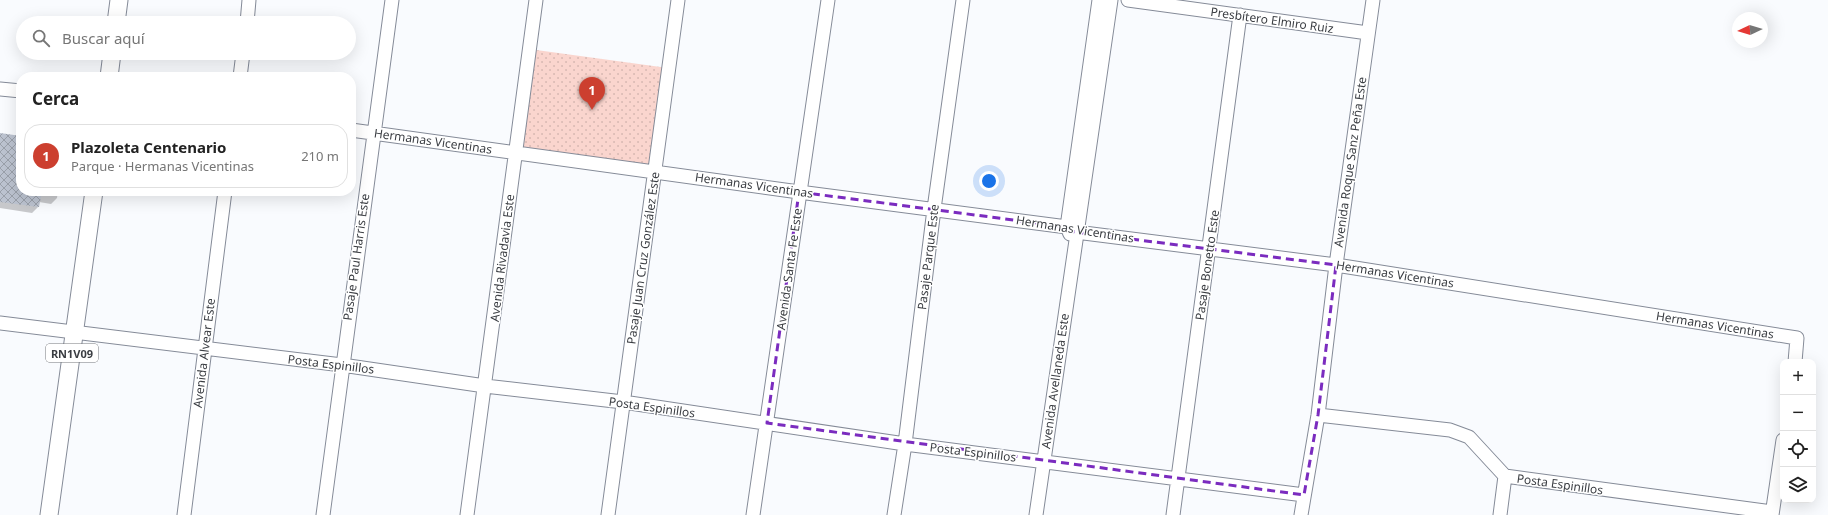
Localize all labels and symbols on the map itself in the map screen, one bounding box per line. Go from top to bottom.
street label: Presbítero Elmiro Ruiz [1209,3,1335,37]
north arrow [1732,12,1768,48]
street label: Avenida Roque Sanz Peña Este [1330,75,1370,248]
pin: 1 [579,77,605,110]
street label: Hermanas Vicentinas [373,124,493,158]
street label: Hermanas Vicentinas [694,168,814,202]
street label: Pasaje Juan Cruz González Este [622,170,664,345]
your location [979,171,999,191]
street label: Pasaje Paul Harris Este [339,192,373,322]
street label: Avenida Rivadavia Este [486,193,518,323]
street label: Pasaje Parque Este [913,203,943,311]
street label: Avenida Santa Fe Este [772,207,806,331]
street label: Pasaje Bonetto Este [1191,208,1223,321]
street label: Hermanas Vicentinas [1015,211,1135,247]
street label: Hermanas Vicentinas [1335,256,1455,292]
street label: Avenida Alvear Este [189,297,219,409]
street label: Hermanas Vicentinas [1655,307,1775,343]
street label: Avenida Avellaneda Este [1037,312,1073,450]
road number: RN1V09 [46,344,98,362]
street label: Posta Espinillos [287,350,375,378]
street label: Posta Espinillos [608,393,697,422]
street label: Posta Espinillos [929,438,1017,466]
street label: Posta Espinillos [1516,470,1605,499]

